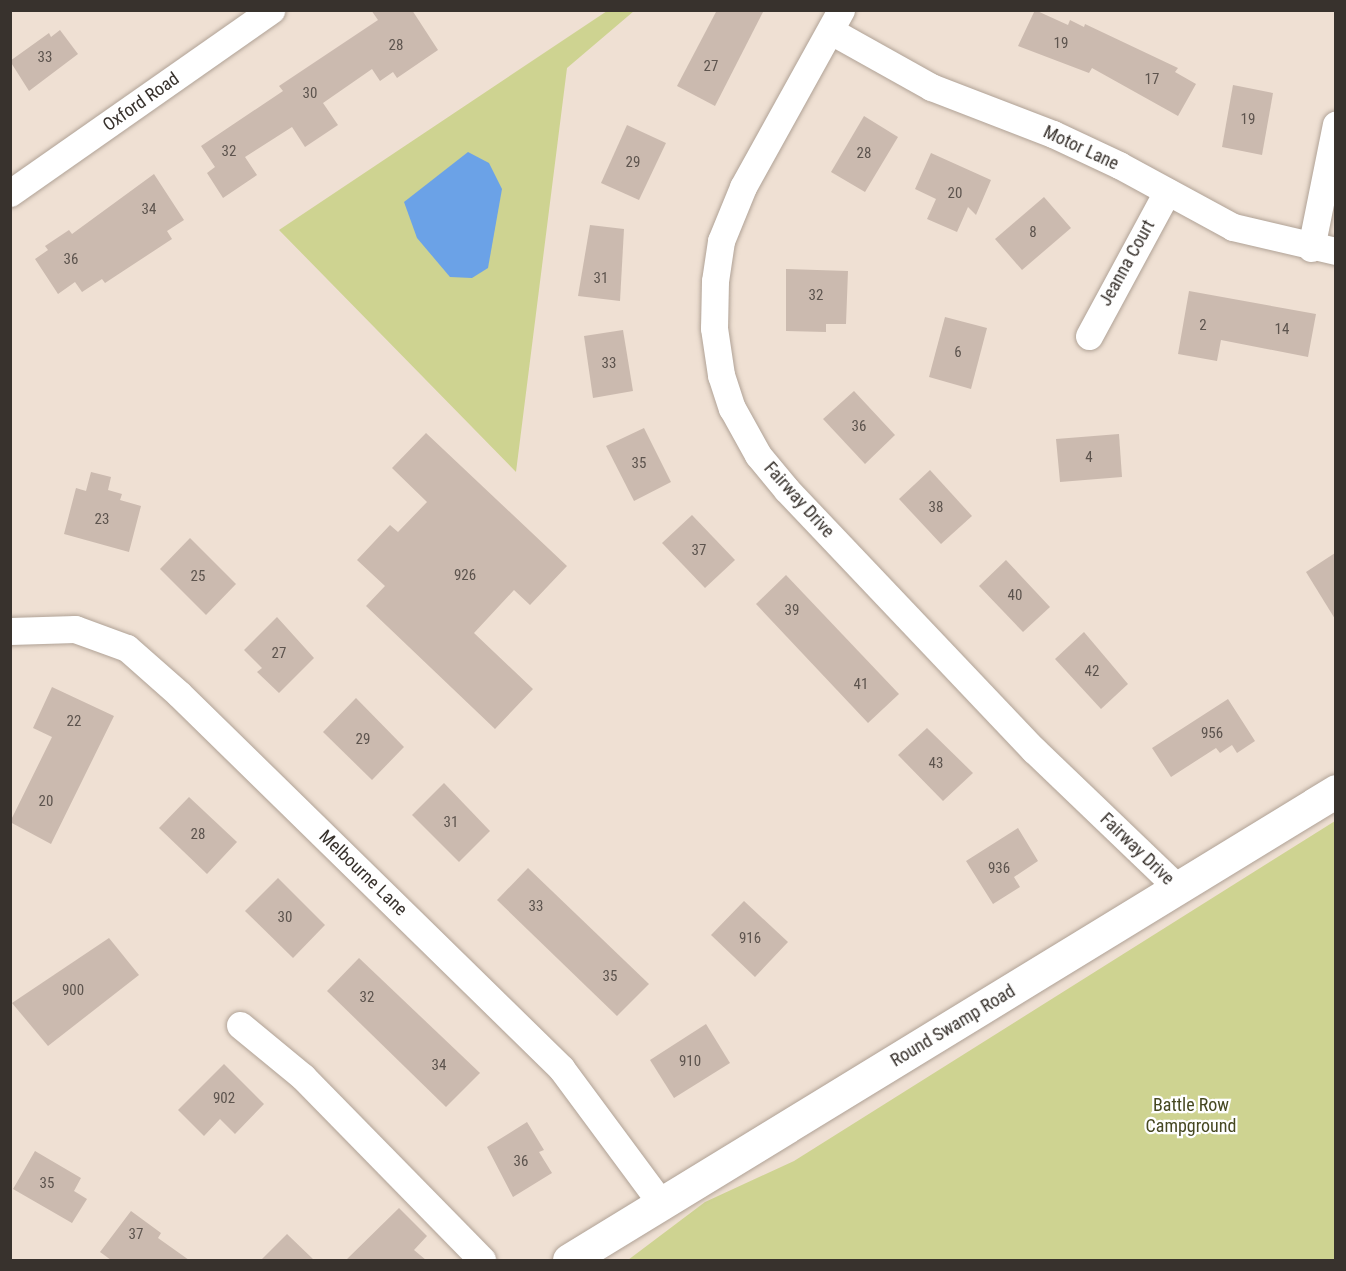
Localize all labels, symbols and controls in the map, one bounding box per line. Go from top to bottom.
house number: 19 [1054,35,1068,53]
house number: 28 [389,37,403,55]
house number: 33 [38,49,52,67]
house number: 27 [704,58,718,76]
street label: Oxford Road [99,68,183,136]
house number: 17 [1145,71,1159,89]
house number: 30 [303,85,317,103]
house number: 19 [1241,111,1255,129]
street label: Motor Lane [1040,121,1122,175]
house number: 32 [222,143,236,161]
house number: 28 [857,145,871,163]
house number: 29 [626,154,640,172]
house number: 20 [948,185,962,203]
house number: 34 [142,201,156,219]
street label: Jeanna Court [1094,216,1160,310]
house number: 8 [1029,224,1037,242]
house number: 36 [64,251,78,269]
house number: 31 [594,270,608,288]
house number: 32 [809,287,823,305]
house number: 2 [1199,317,1207,335]
house number: 14 [1275,321,1289,339]
house number: 6 [954,344,962,362]
house number: 33 [602,355,616,373]
house number: 36 [852,418,866,436]
house number: 4 [1085,449,1093,467]
house number: 35 [632,455,646,473]
street label: Fairway Drive [759,458,839,542]
house number: 38 [929,499,943,517]
house number: 23 [95,511,109,529]
house number: 37 [692,542,706,560]
house number: 926 [454,567,476,585]
house number: 25 [191,568,205,586]
house number: 40 [1008,587,1022,605]
house number: 39 [785,602,799,620]
house number: 27 [272,645,286,663]
house number: 42 [1085,663,1099,681]
house number: 41 [854,676,868,694]
house number: 22 [67,713,81,731]
house number: 956 [1201,725,1223,743]
house number: 29 [356,731,370,749]
house number: 43 [929,755,943,773]
house number: 20 [39,793,53,811]
street label: Fairway Drive [1096,808,1178,890]
house number: 31 [444,814,458,832]
house number: 28 [191,826,205,844]
street label: Melbourne Lane [315,826,411,920]
house number: 936 [988,860,1010,878]
house number: 33 [529,898,543,916]
house number: 30 [278,909,292,927]
house number: 916 [739,930,761,948]
house number: 35 [603,968,617,986]
street label: Round Swamp Road [887,980,1019,1072]
house number: 900 [62,982,84,1000]
house number: 32 [360,989,374,1007]
house number: 910 [679,1053,701,1071]
house number: 34 [432,1057,446,1075]
house number: 902 [213,1090,235,1108]
park label: Battle Row Campground [1146,1095,1236,1138]
house number: 36 [514,1153,528,1171]
house number: 35 [40,1175,54,1193]
house number: 37 [129,1226,143,1244]

